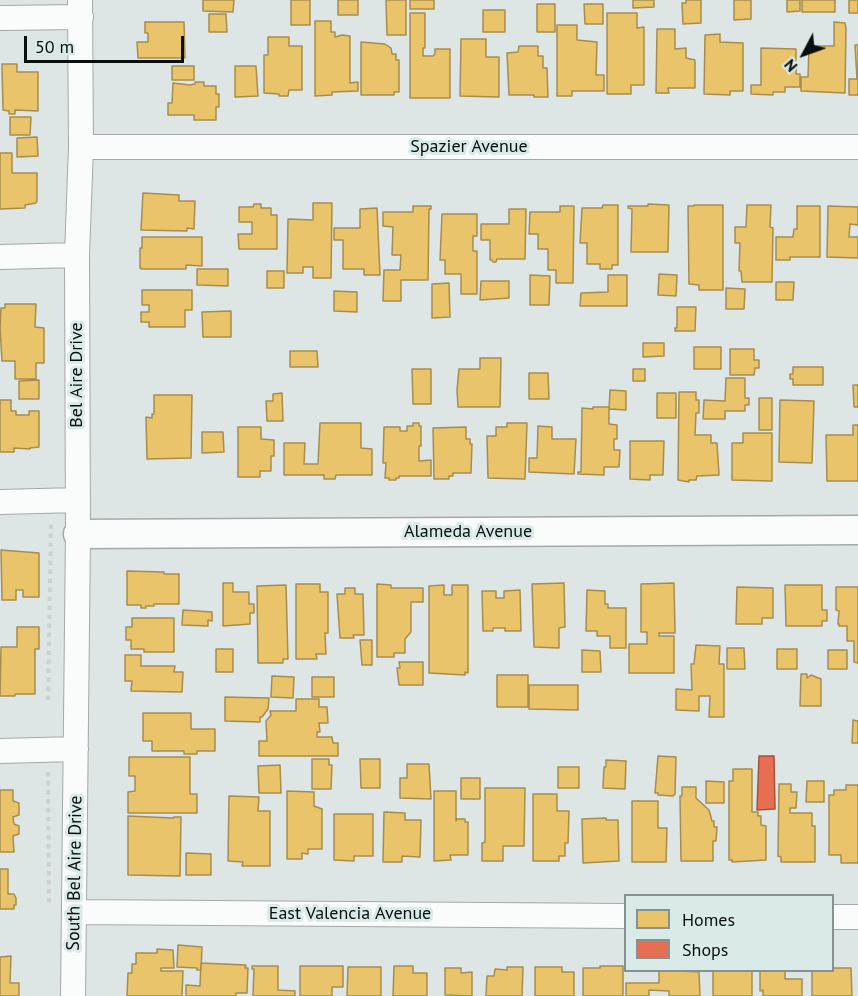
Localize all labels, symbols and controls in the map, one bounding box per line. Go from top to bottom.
scale bar [27,24,188,62]
north arrow [774,24,834,84]
text: 50 m [35,35,74,58]
text: N [779,55,801,76]
street label: Spazier Avenue [410,136,528,158]
street label: Bel Aire Drive [66,322,88,428]
street label: Alameda Avenue [404,521,532,543]
street label: South Bel Aire Drive [63,795,87,951]
legend [624,894,834,972]
street label: East Valencia Avenue [269,903,431,925]
text: Homes [682,908,735,931]
text: Shops [682,938,728,961]

